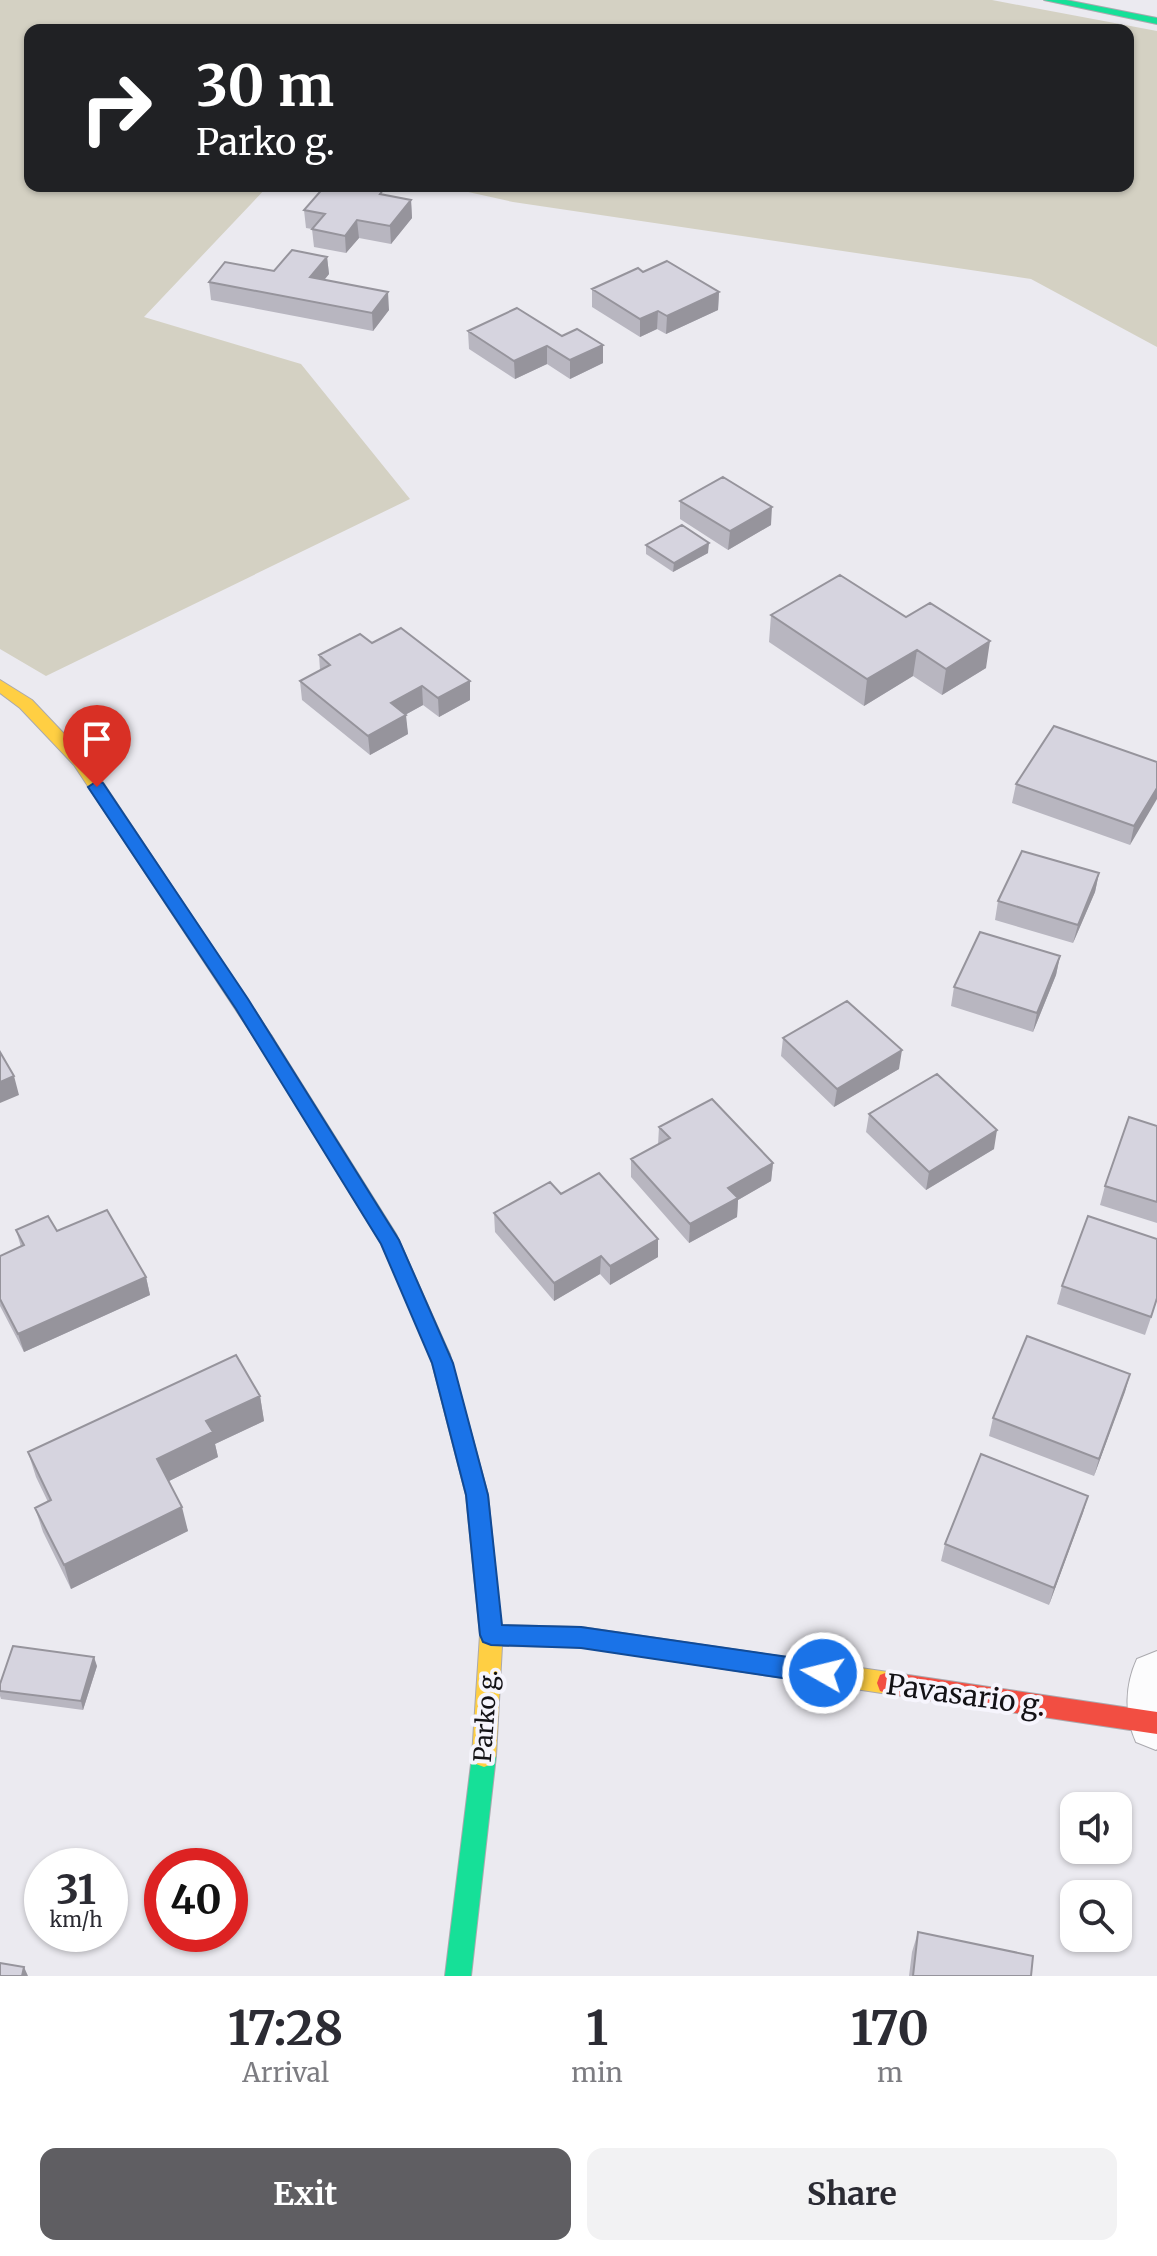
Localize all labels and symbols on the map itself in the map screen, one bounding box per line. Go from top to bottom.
pin [63,705,131,787]
position arrow [781,1631,865,1715]
street label: Pavasario g. [884,1666,1048,1724]
street label: Parko g. [467,1669,504,1763]
speed limit sign: 40 [144,1848,248,1952]

